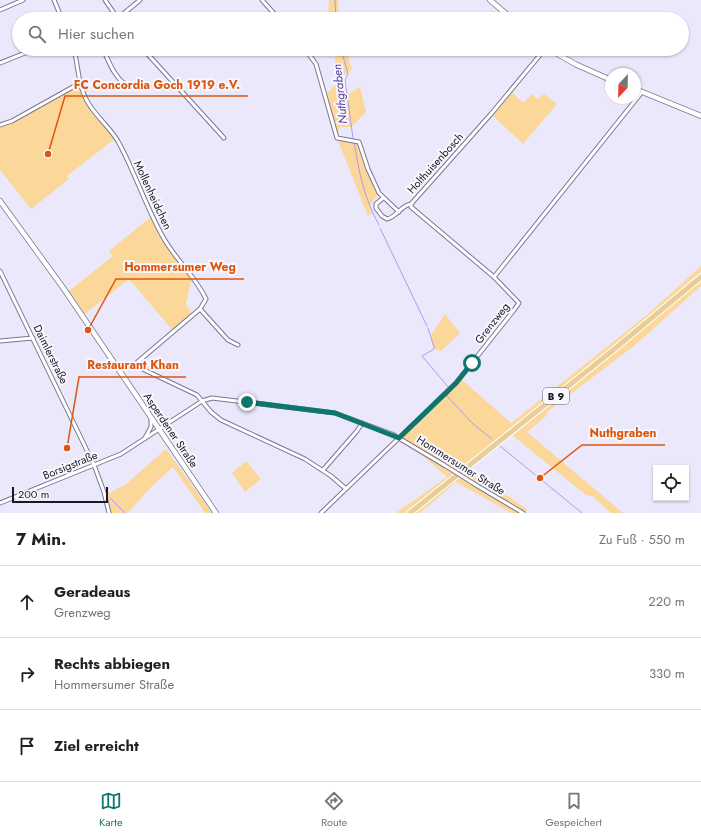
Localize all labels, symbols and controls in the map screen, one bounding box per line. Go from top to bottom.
search box [12,12,689,56]
icon: search [26,23,48,45]
text: Hier suchen [58,23,135,45]
water label: Nuthgraben [328,63,352,125]
north arrow [605,68,641,104]
callout: FC Concordia Goch 1919 e.V. [65,72,248,96]
text: FC Concordia Goch 1919 e.V. [74,76,240,94]
street label: Holthuisenbosch [403,129,467,197]
street label: Mollenheidchen [130,158,176,232]
callout: Hommersumer Weg [116,255,244,279]
text: Hommersumer Weg [124,258,236,276]
street label: Grenzweg [471,299,513,347]
street label: Daimlerstraße [30,322,72,387]
callout: Restaurant Khan [79,353,186,377]
route start [463,354,481,372]
text: Restaurant Khan [87,356,179,374]
road number: B 9 [543,388,569,404]
street label: Asperdener Straße [140,389,202,471]
route end [238,393,256,411]
callout: Nuthgraben [582,421,665,445]
text: Nuthgraben [590,424,657,442]
street label: Hommersumer Straße [414,431,509,499]
street label: Borsigstraße [40,447,100,483]
map controls [653,465,689,501]
button: locate [653,465,689,501]
scale bar [12,485,108,504]
text: 200 m [18,486,49,502]
text: 7 Min. [16,527,66,551]
text: Zu Fuß · 550 m [599,530,685,549]
text: Geradeaus [54,581,130,603]
icon: ahead [16,591,38,613]
text: 220 m [648,592,685,611]
text: Grenzweg [54,603,111,622]
text: Rechts abbiegen [54,653,170,675]
icon: right [16,663,38,685]
text: 330 m [649,664,685,683]
text: Hommersumer Straße [54,675,174,694]
icon: arrive [16,735,38,757]
text: Ziel erreicht [54,735,139,757]
tab: Karte [99,790,123,830]
tab: Route [321,790,347,830]
tab: Gespeichert [545,790,602,830]

